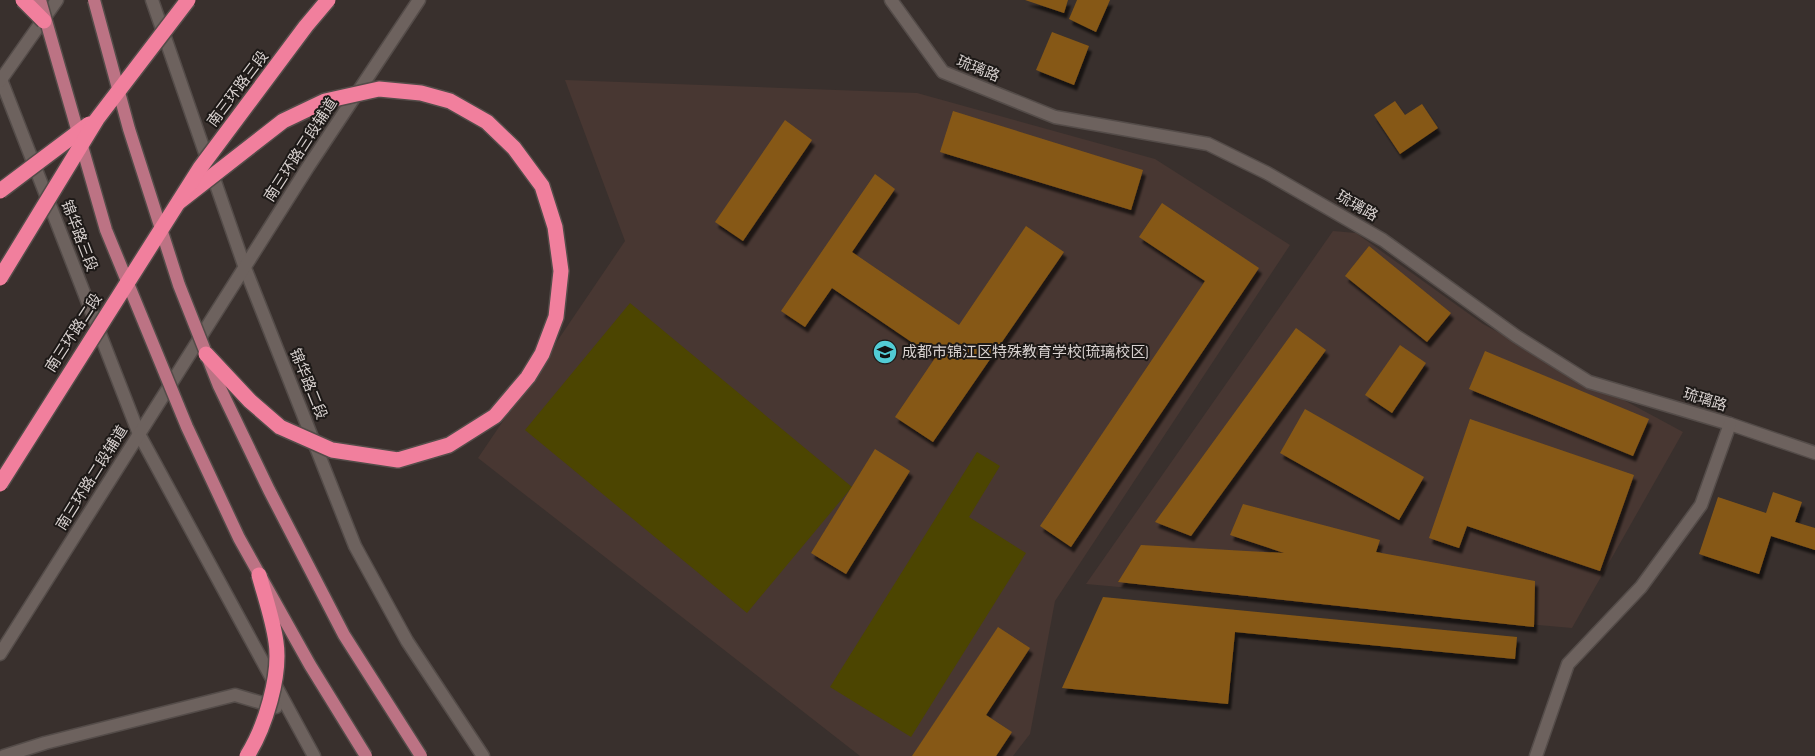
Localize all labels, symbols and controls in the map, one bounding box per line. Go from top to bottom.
street label: 南三环路三段 [203,47,273,131]
street label: 琉璃路 [954,52,1002,86]
street label: 南三环路三段辅道 [260,94,342,206]
street label: 琉璃路 [1333,187,1381,225]
street label: 锦华路三段 [57,198,101,274]
street label: 南三环路二段 [42,290,106,376]
school or university icon: 成都市锦江区特殊教育学校(琉璃校区) [872,339,898,365]
place label: 成都市锦江区特殊教育学校(琉璃校区) [902,343,1149,362]
street label: 锦华路二段 [285,346,331,422]
street label: 琉璃路 [1681,384,1729,416]
street label: 南三环路二段辅道 [52,422,132,534]

